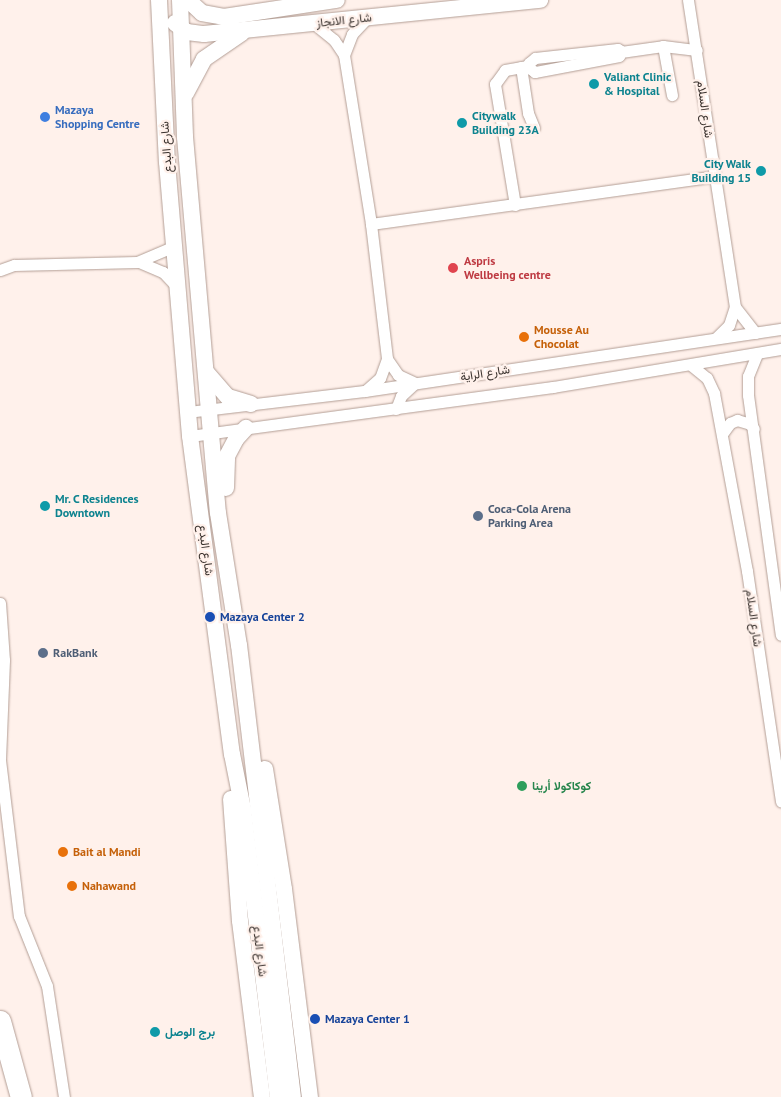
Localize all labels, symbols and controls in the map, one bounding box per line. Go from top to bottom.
street label: شارع الانجاز [316,10,372,30]
place label: Valiant Clinic & Hospital [604,70,671,98]
marker: Valiant Clinic & Hospital [588,78,600,90]
street label: شارع السلام [694,79,716,139]
place label: Mazaya Shopping Centre [55,103,140,131]
place label: Citywalk Building 23A [472,109,539,137]
marker: Mazaya Shopping Centre [39,111,51,123]
marker: Citywalk Building 23A [456,117,468,129]
street label: شارع البدع [157,121,175,173]
place label: City Walk Building 15 [691,157,751,185]
marker: City Walk Building 15 [755,165,767,177]
place label: Aspris Wellbeing centre [464,254,551,282]
marker: Aspris Wellbeing centre [446,261,460,275]
place label: Mousse Au Chocolat [534,323,589,351]
marker: Mousse Au Chocolat [518,331,530,343]
street label: شارع الراية [459,362,511,384]
place label: Mr. C Residences Downtown [55,492,140,520]
marker: Mr. C Residences Downtown [39,500,51,512]
place label: Coca-Cola Arena Parking Area [488,502,571,530]
marker: Coca-Cola Arena Parking Area [472,510,484,522]
street label: شارع البدع [195,523,217,577]
street label: شارع السلام [743,588,765,648]
place label: Mazaya Center 2 [220,610,305,624]
marker: Mazaya Center 2 [204,611,216,623]
place label: RakBank [53,646,98,660]
marker: RakBank [37,647,49,659]
place label: كوكاكولا أرينا [532,779,591,793]
marker: كوكاكولا أرينا [516,780,528,792]
place label: Bait al Mandi [73,845,141,859]
marker: Bait al Mandi [57,846,69,858]
place label: Nahawand [82,879,136,893]
marker: Nahawand [66,880,78,892]
street label: شارع البدع [250,925,270,977]
place label: Mazaya Center 1 [325,1012,410,1026]
marker: Mazaya Center 1 [309,1013,321,1025]
place label: برج الوصل [165,1025,215,1039]
marker: برج الوصل [149,1026,161,1038]

